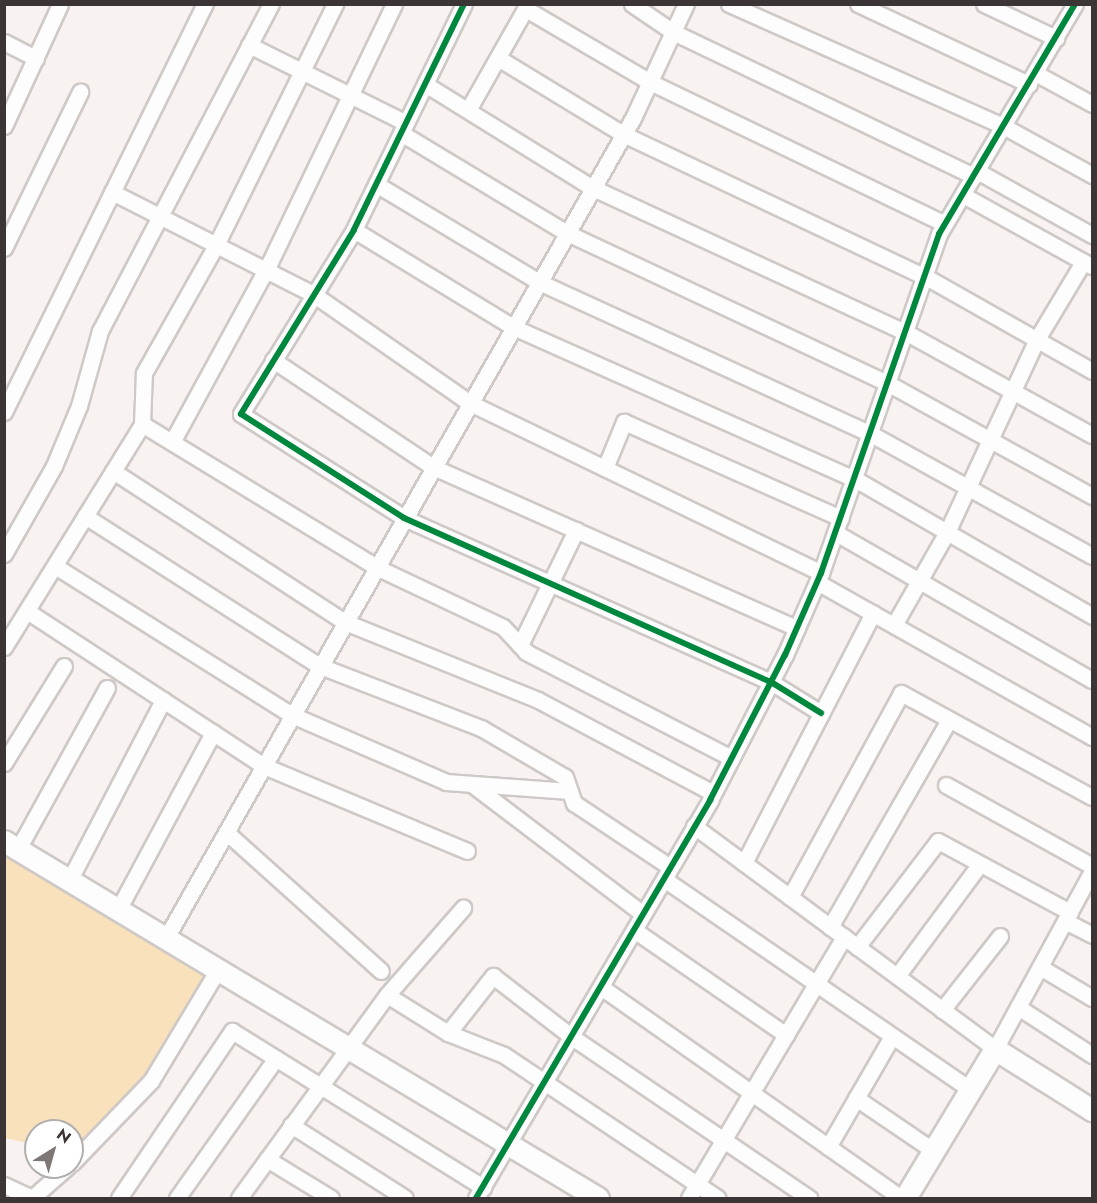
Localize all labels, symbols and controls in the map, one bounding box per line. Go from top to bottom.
north arrow [24,1119,84,1179]
text: N [52,1123,76,1149]

